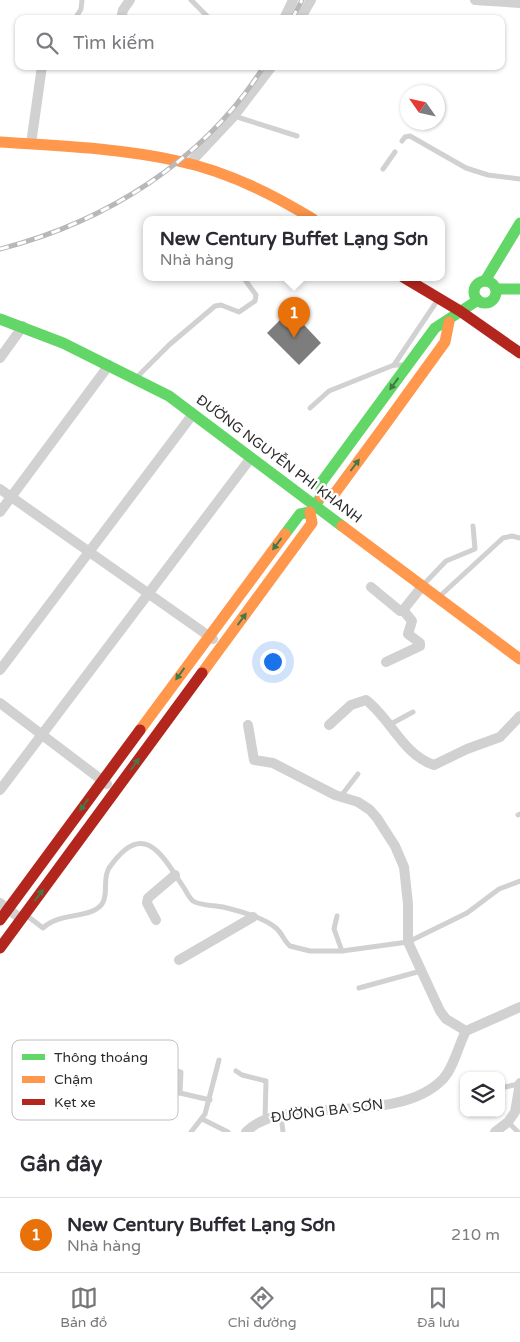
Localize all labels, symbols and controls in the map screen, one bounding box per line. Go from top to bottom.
search box [15,15,505,70]
icon: search [33,29,61,57]
text: Tìm kiếm [73,32,155,54]
north arrow [400,85,445,130]
popup [143,216,445,281]
text: New Century Buffet Lạng Sơn [160,228,428,250]
text: Nhà hàng [160,250,234,270]
pin: 1 [278,297,310,338]
one-way arrow [389,377,399,391]
street label: ĐƯỜNG NGUYỄN PHI KHANH [193,391,365,527]
one-way arrow [350,458,360,472]
one-way arrow [272,537,282,551]
one-way arrow [237,612,247,626]
your location [260,649,286,675]
one-way arrow [175,667,185,681]
one-way arrow [130,757,140,771]
one-way arrow [79,799,89,812]
one-way arrow [34,888,44,902]
legend [12,1040,178,1120]
text: Thông thoáng [54,1049,148,1066]
text: Chậm [54,1071,93,1088]
map controls [460,1072,505,1117]
button: layers [460,1072,505,1117]
text: Kẹt xe [54,1094,96,1111]
street label: ĐƯỜNG BA SƠN [270,1096,384,1126]
text: Gần đây [20,1152,102,1177]
text: New Century Buffet Lạng Sơn [67,1214,336,1236]
text: 1 [31,1225,41,1245]
text: 210 m [451,1225,500,1245]
text: Nhà hàng [67,1236,141,1256]
tab: Bản đồ [60,1284,107,1331]
tab: Chỉ đường [228,1284,297,1331]
tab: Đã lưu [417,1284,460,1331]

